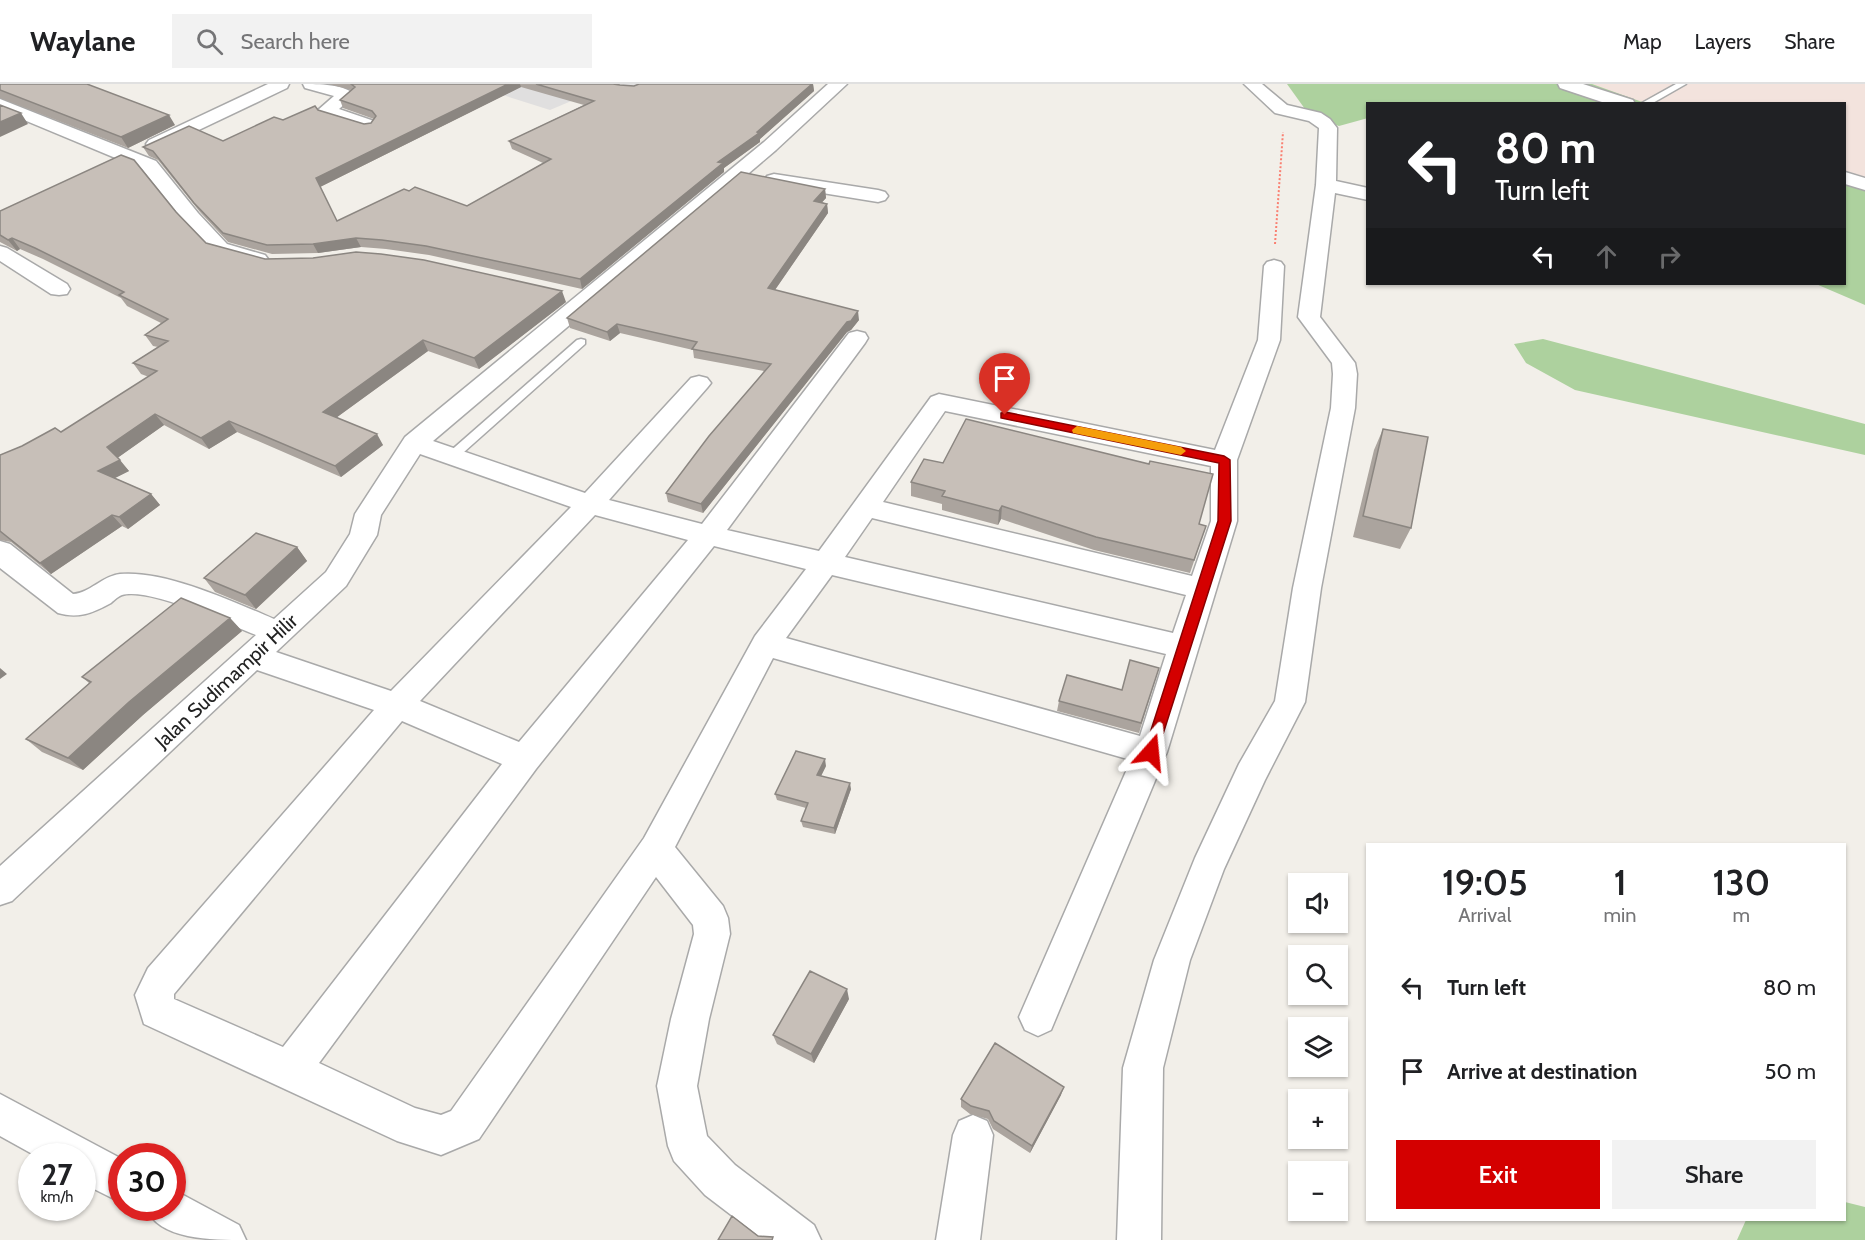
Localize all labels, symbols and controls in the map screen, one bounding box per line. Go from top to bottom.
search box [172,14,592,68]
text: Waylane [30,24,136,58]
icon: search [193,25,226,58]
text: Search here [241,28,350,55]
text: Map [1623,29,1662,54]
text: Layers [1695,29,1751,54]
text: Share [1784,29,1835,54]
text: 80 m [1495,122,1596,174]
icon: left [1396,126,1474,204]
text: Turn left [1495,174,1589,207]
icon: left [1527,240,1560,273]
icon: ahead [1590,240,1623,273]
icon: right [1653,240,1686,273]
pin [979,353,1030,415]
icon: arrive [988,362,1021,395]
street label: Jalan Sudimampir Hilir [149,608,303,754]
position arrow [1119,720,1183,784]
text: 19:05 [1442,860,1528,904]
text: 1 [1614,860,1626,904]
text: 130 [1713,860,1770,904]
map controls [1288,873,1348,1221]
button: sound [1288,873,1348,933]
text: Arrival [1458,903,1511,927]
text: min [1604,903,1637,927]
text: m [1732,903,1750,927]
button: search [1288,945,1348,1005]
icon: left [1396,971,1429,1004]
text: Turn left [1447,974,1526,1001]
text: 80 m [1763,974,1816,1001]
button: layers [1288,1017,1348,1077]
icon: arrive [1396,1055,1429,1088]
text: Arrive at destination [1447,1058,1637,1085]
text: 50 m [1764,1058,1816,1085]
button: + [1288,1089,1348,1149]
button: Exit [1396,1140,1600,1209]
button: Share [1612,1140,1816,1209]
speed limit sign: 30 [108,1143,186,1221]
text: 27 [41,1156,73,1193]
button: − [1288,1161,1348,1221]
text: km/h [41,1188,73,1206]

